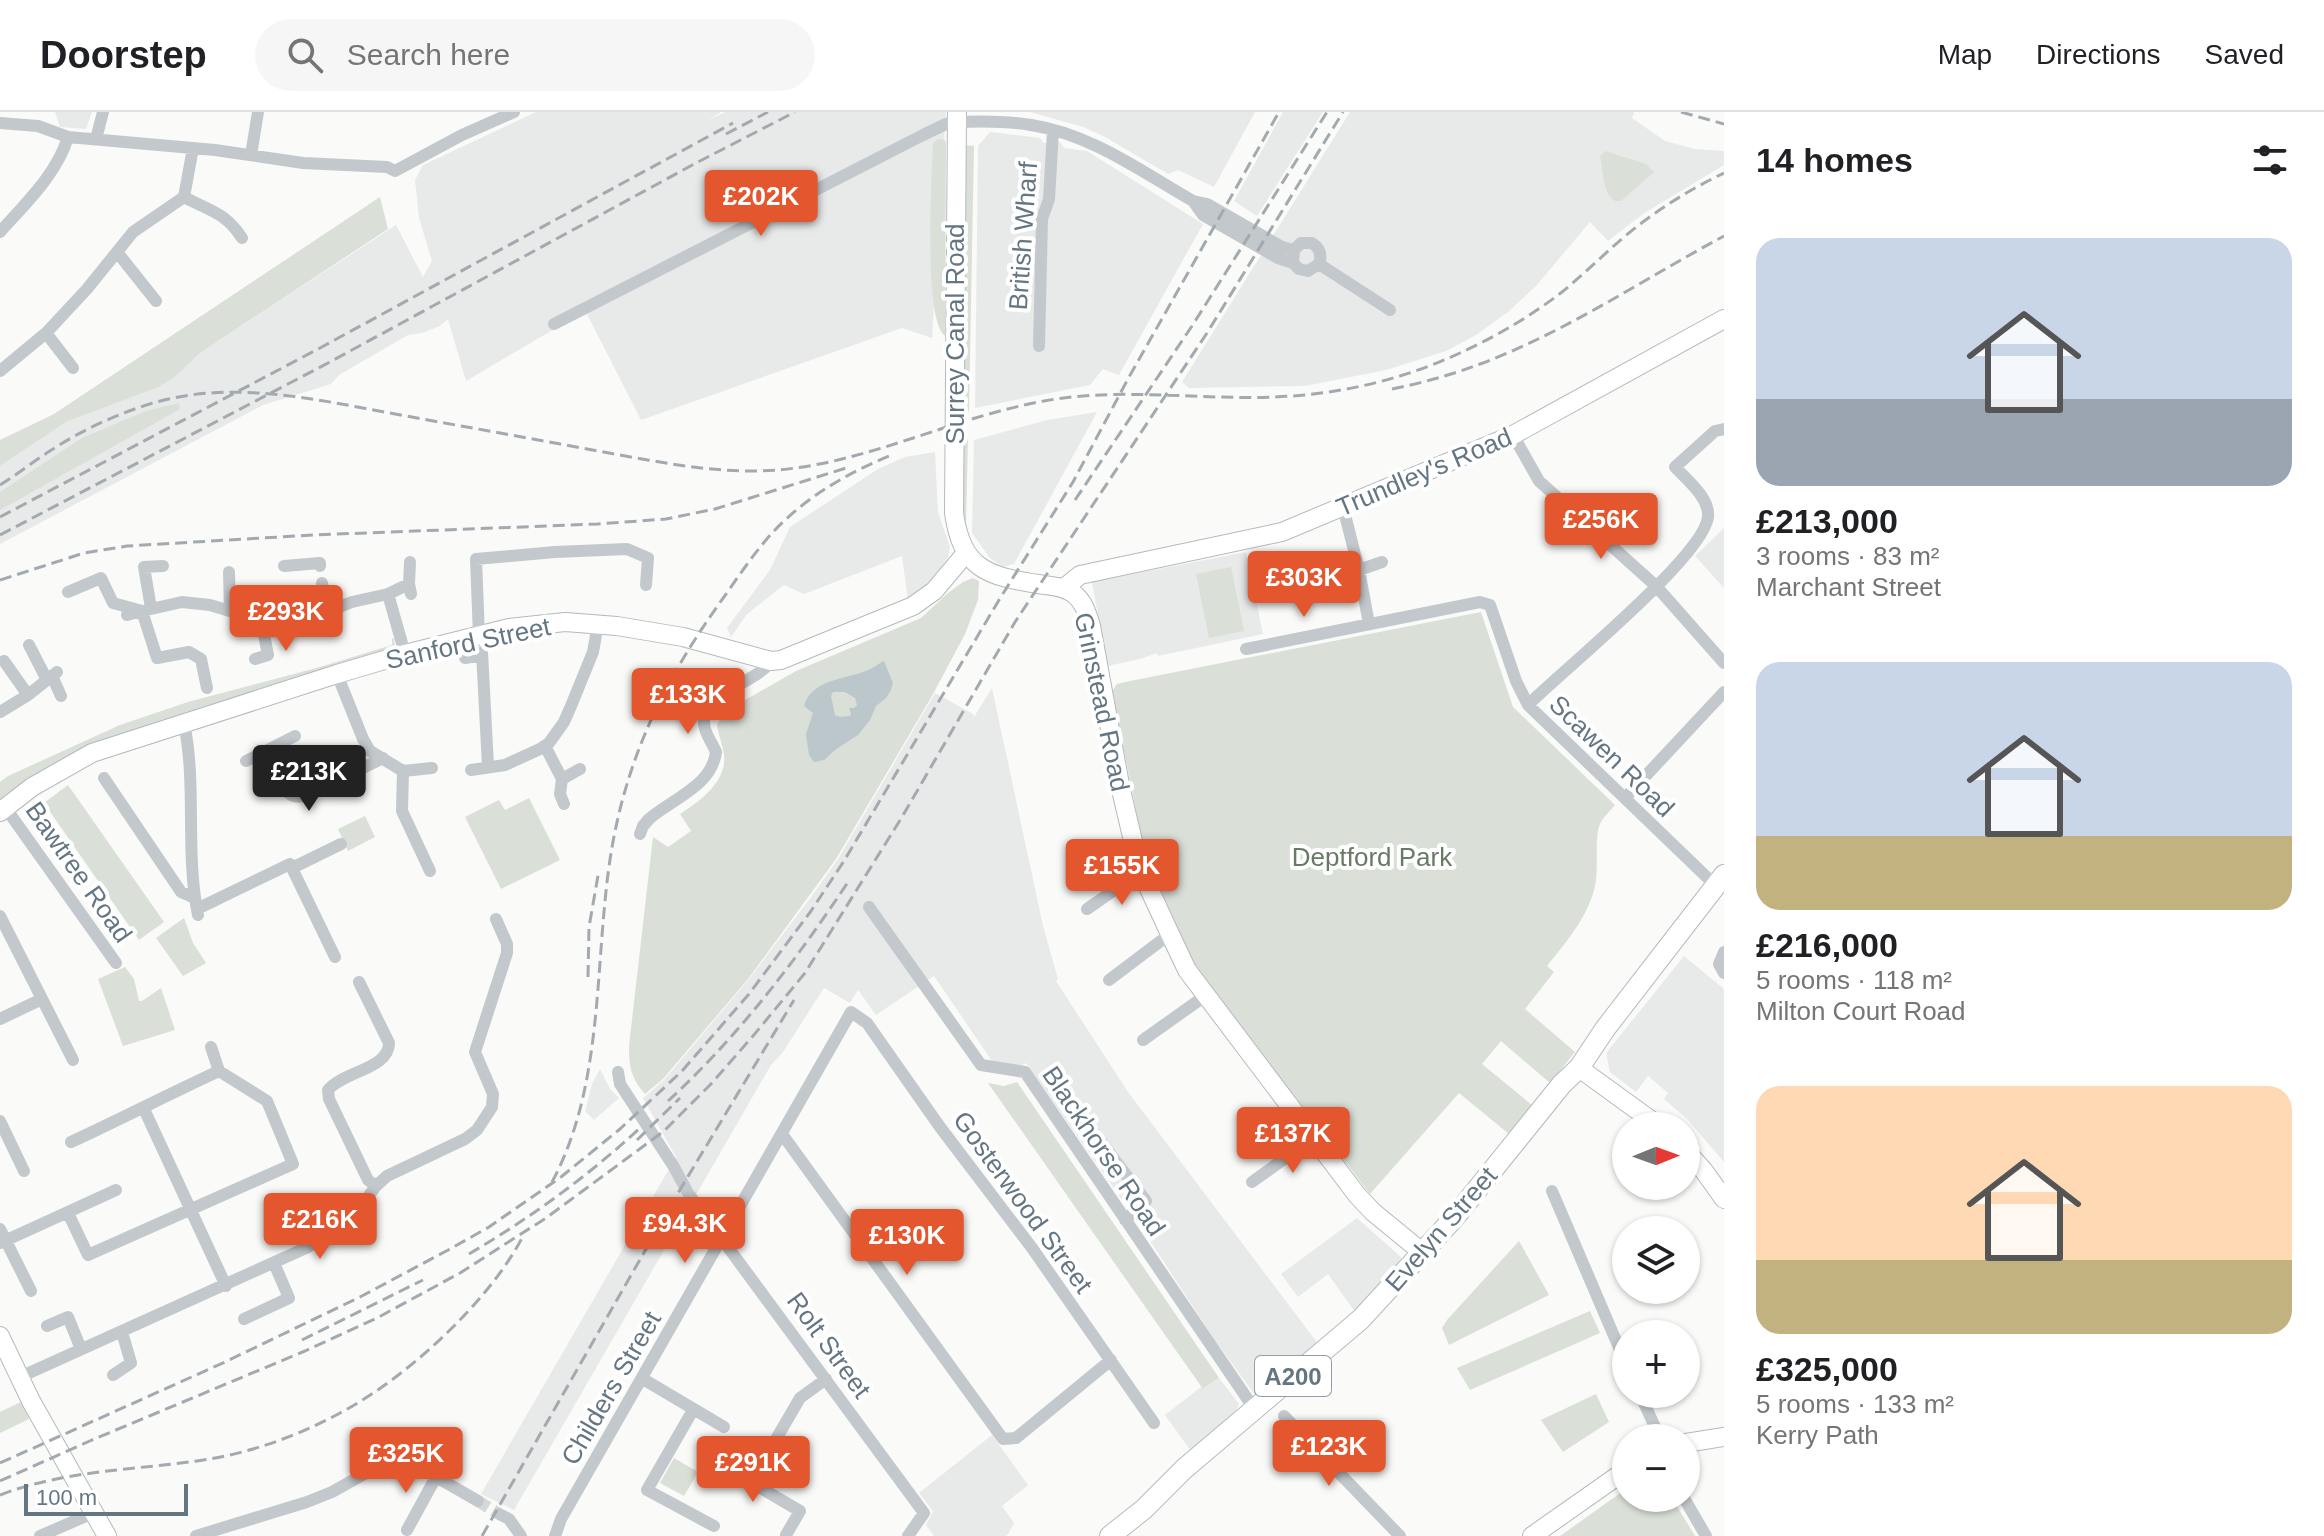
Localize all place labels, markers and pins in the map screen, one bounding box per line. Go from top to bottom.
pin: £202K [705,170,817,238]
pin: £256K [1545,493,1657,561]
pin: £303K [1248,551,1360,619]
pin: £293K [230,585,342,653]
pin: £133K [632,668,744,736]
pin: £213K [253,745,365,813]
pin: £155K [1066,839,1178,907]
pin: £137K [1237,1107,1349,1175]
pin: £216K [264,1193,376,1261]
pin: £94.3K [620,1197,750,1265]
pin: £130K [851,1209,963,1277]
pin: £123K [1273,1420,1385,1488]
pin: £325K [350,1427,462,1495]
pin: £291K [697,1436,809,1504]

